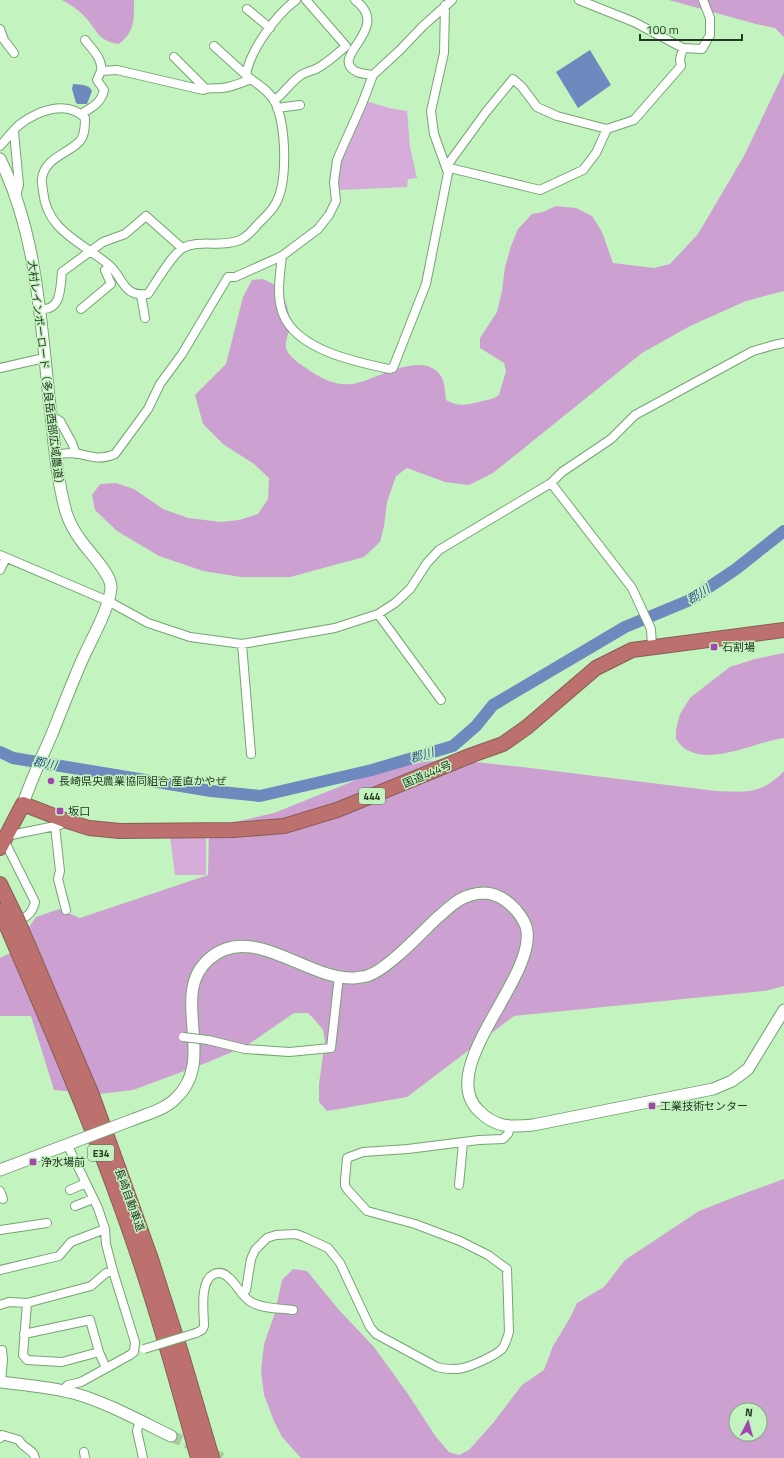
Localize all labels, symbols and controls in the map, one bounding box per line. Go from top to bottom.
scale bar [640,16,742,42]
text: 100 m [646,20,679,39]
street label: 大村レインボーロード（多良岳西部広域農道） [24,259,68,491]
water label: 郡川 [683,579,715,608]
place label: 石割場 [722,639,755,655]
marker: 石割場 [709,642,719,652]
water label: 郡川 [408,742,438,768]
water label: 郡川 [32,752,60,775]
street label: 国道444号 [400,757,454,791]
place label: 長崎県央農業協同組合 産直かやぜ [59,773,226,789]
marker: 長崎県央農業協同組合 産直かやぜ [46,776,56,786]
road number: 444 [359,788,385,804]
place label: 坂口 [68,803,90,819]
marker: 坂口 [55,806,65,816]
place label: 工業技術センター [660,1098,748,1114]
marker: 工業技術センター [647,1101,657,1111]
road number: E34 [88,1145,114,1161]
place label: 浄水場前 [41,1154,85,1170]
marker: 浄水場前 [28,1157,38,1167]
street label: 長崎自動車道 [111,1166,149,1234]
north arrow [728,1402,768,1442]
text: N [744,1404,754,1420]

